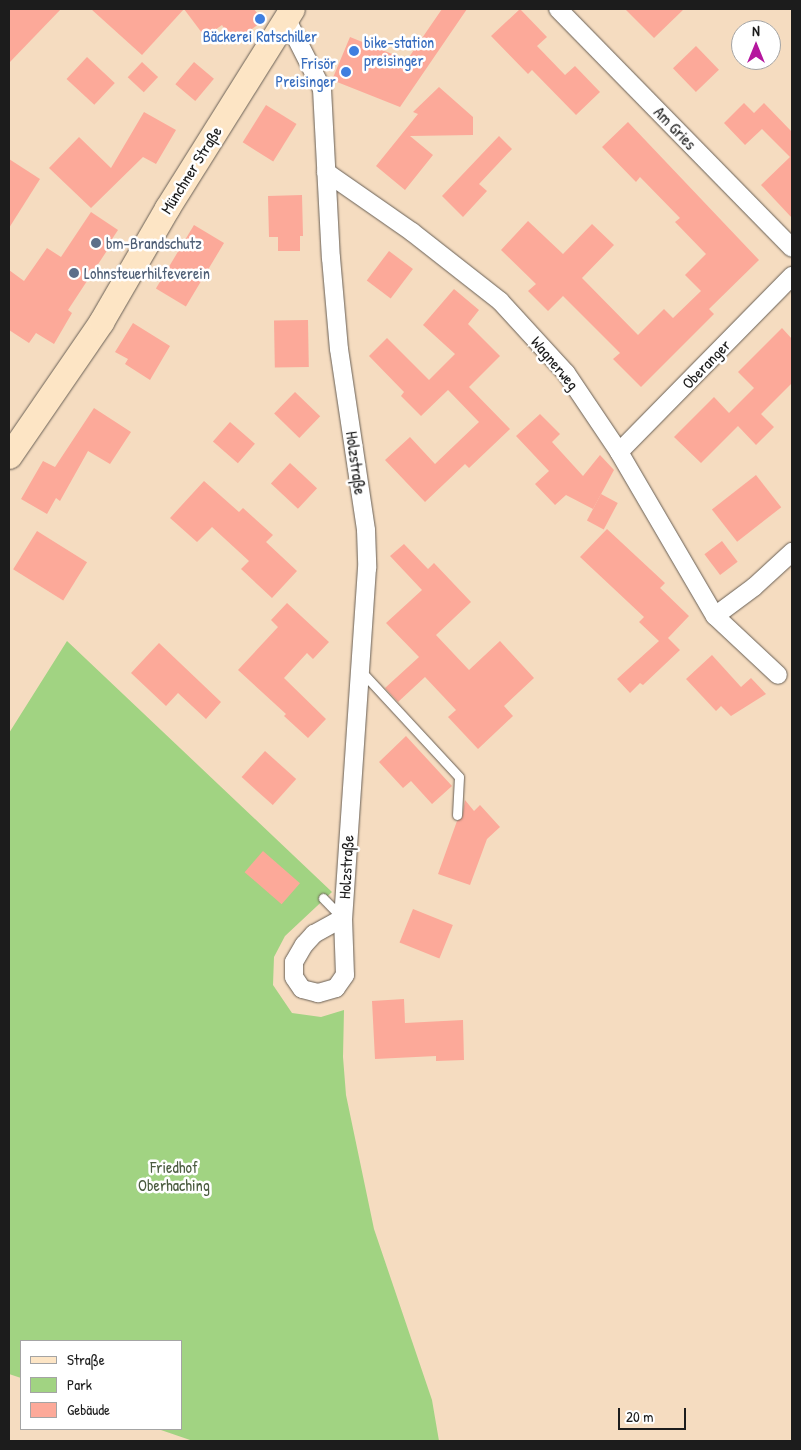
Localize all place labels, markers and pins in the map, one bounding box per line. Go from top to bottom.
marker: Bäckerei Ratschiller [254,13,266,25]
place label: Bäckerei Ratschiller [203,26,317,46]
place label: bike-station preisinger [364,32,434,70]
marker: bike-station preisinger [348,45,360,57]
place label: Frisör Preisinger [276,53,336,91]
marker: Frisör Preisinger [340,66,352,78]
place label: bm-Brandschutz [106,233,202,253]
marker: bm-Brandschutz [90,237,102,249]
place label: Lohnsteuerhilfeverein [84,263,210,283]
marker: Lohnsteuerhilfeverein [68,267,80,279]

